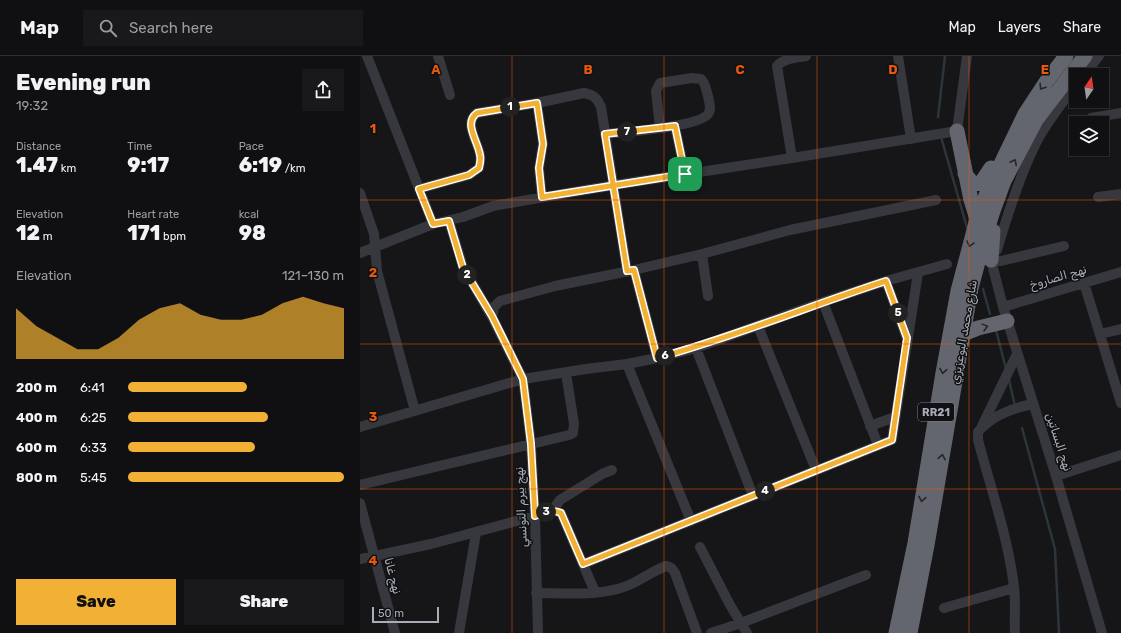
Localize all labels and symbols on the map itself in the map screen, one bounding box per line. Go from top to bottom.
text: A [431,62,441,77]
text: B [583,62,593,77]
text: C [735,62,745,77]
text: D [888,62,898,77]
text: E [1041,62,1049,77]
north arrow [1069,68,1109,108]
one-way arrow [1039,83,1047,90]
pin: 1 [500,97,520,117]
text: 1 [370,121,376,136]
pin: 7 [617,122,637,142]
pin [668,157,702,191]
one-way arrow [1009,159,1017,167]
one-way arrow [966,240,975,247]
street label: نهج الصاروخ [1028,262,1089,294]
text: 2 [369,265,377,280]
pin: 2 [457,265,477,285]
street label: شارع محمد البوعزيزي [948,279,982,386]
pin: 5 [888,303,908,323]
one-way arrow [981,323,988,331]
pin: 6 [655,346,675,366]
one-way arrow [939,367,948,374]
road number: RR21 [918,403,954,421]
text: 3 [369,409,378,424]
street label: نهج البساتين [1041,411,1075,474]
one-way arrow [937,454,946,460]
street label: نهج بيرم التونسي [512,466,532,548]
pin: 4 [755,481,775,501]
one-way arrow [918,496,927,502]
pin: 3 [536,502,556,522]
text: 4 [369,553,378,568]
street label: نهج غانا [380,556,405,596]
scale bar [372,605,439,624]

